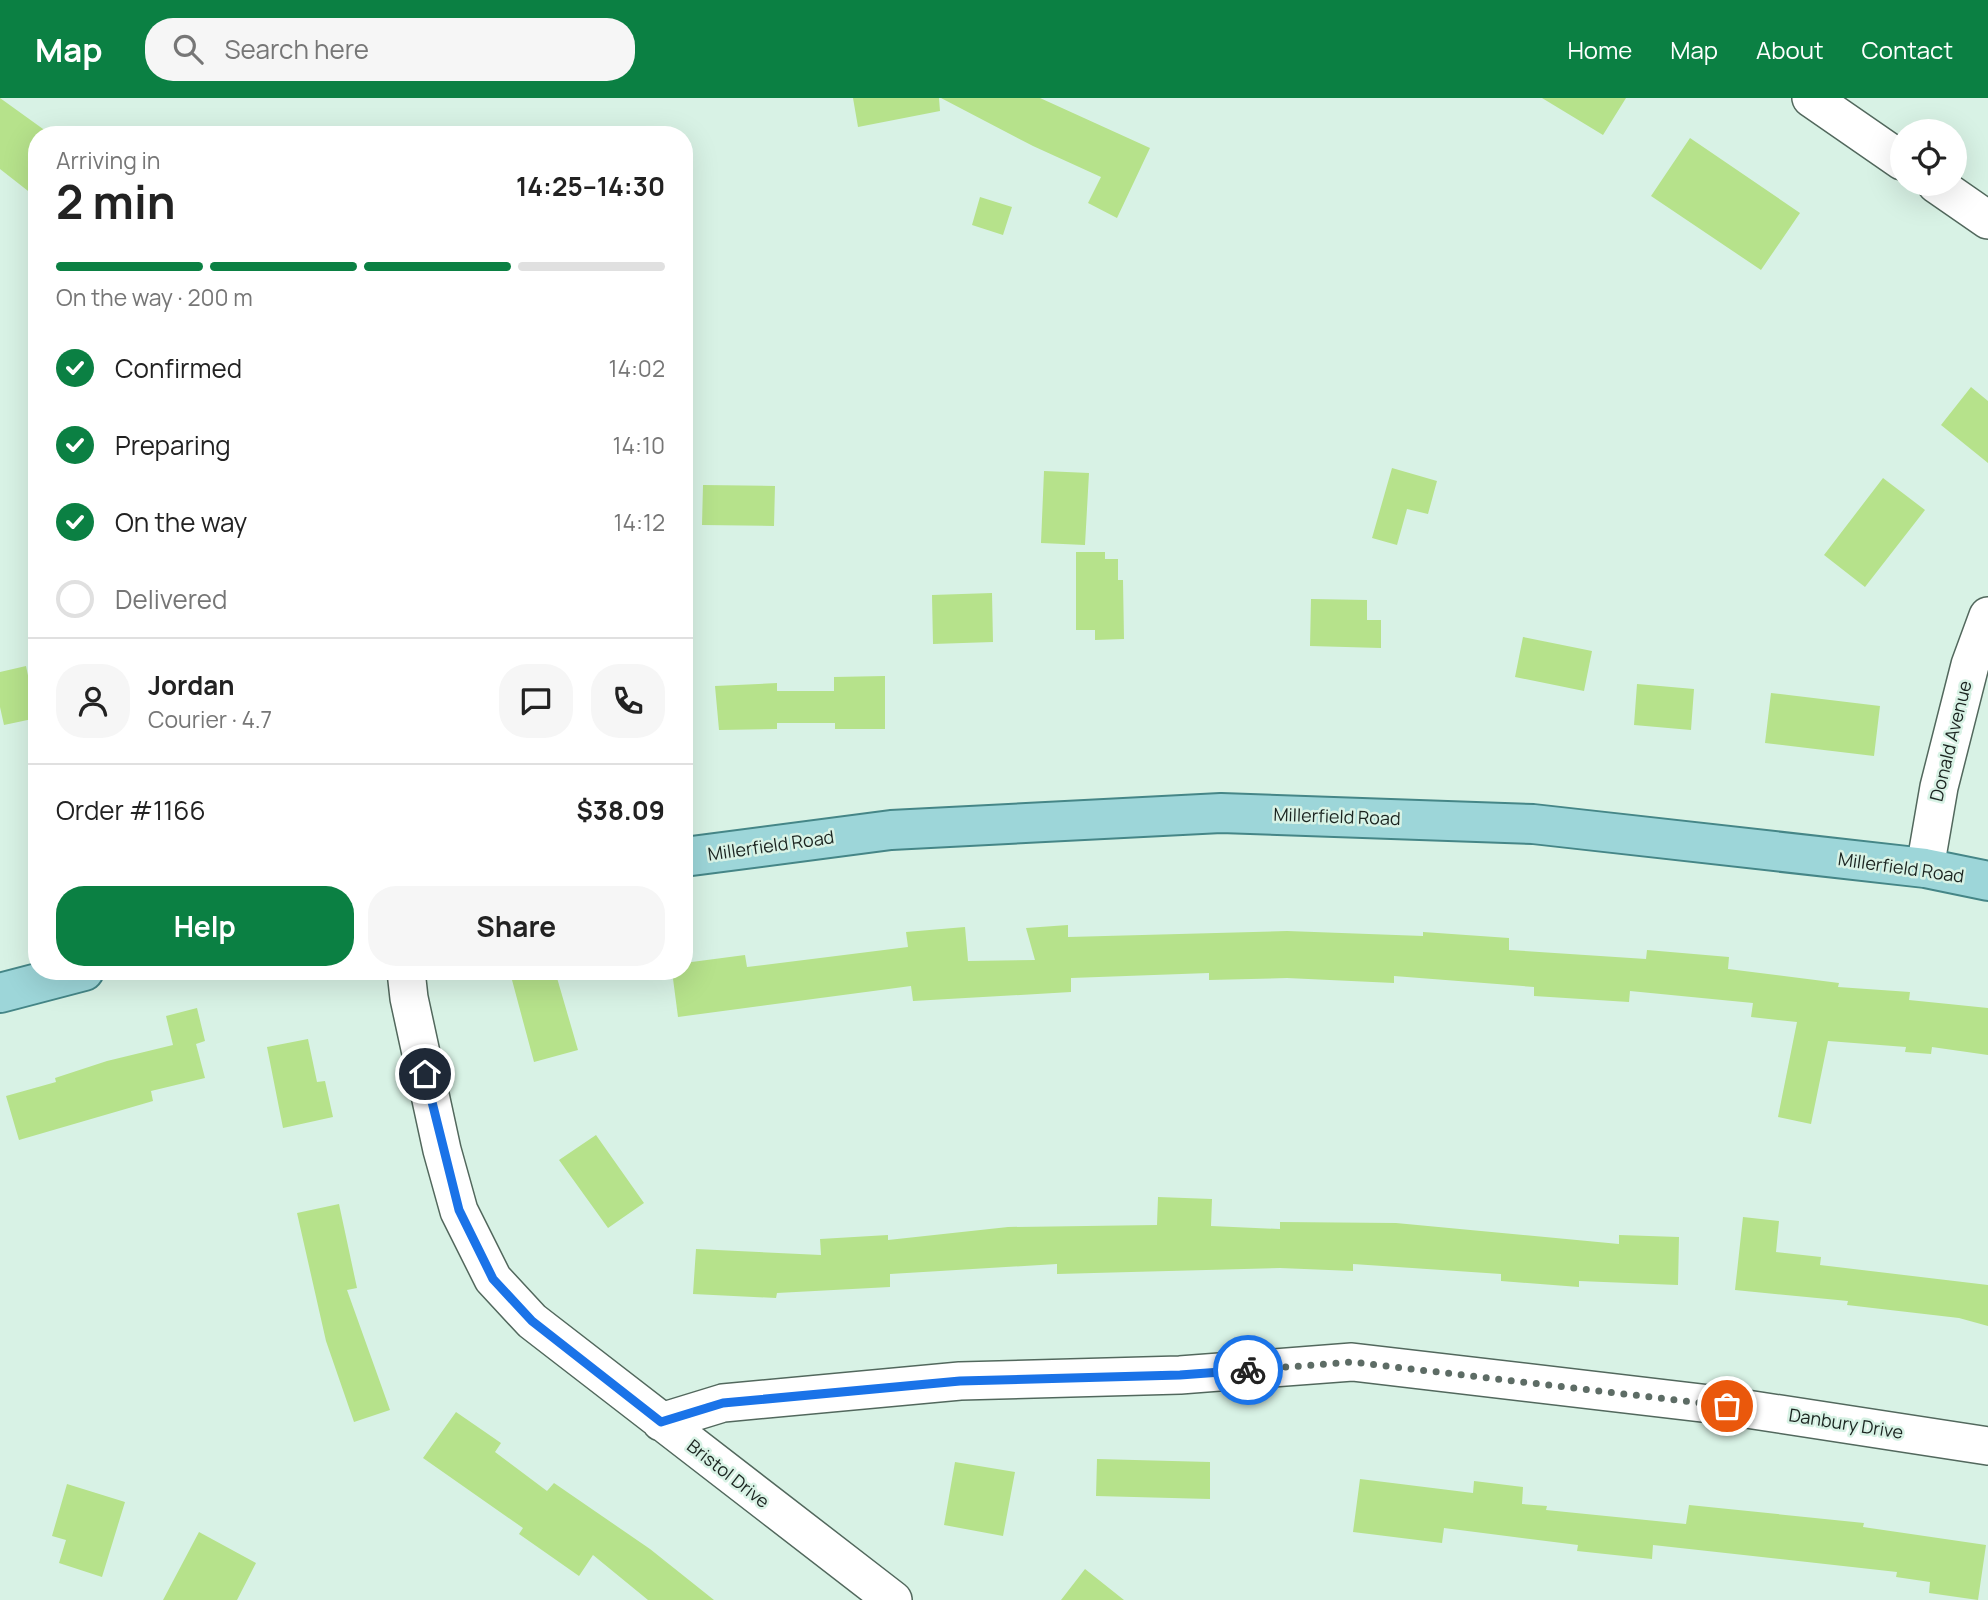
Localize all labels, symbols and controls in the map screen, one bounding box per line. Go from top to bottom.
search box [145,18,635,81]
text: Map [35,27,103,72]
icon: search [169,30,207,68]
text: Search here [225,31,369,67]
text: Home [1567,33,1632,66]
text: Map [1670,33,1718,66]
text: About [1756,33,1824,66]
text: Contact [1862,33,1953,66]
map controls [1890,119,1967,196]
button: locate [1890,119,1967,196]
text: Arriving in [56,144,161,176]
text: 14:25–14:30 [516,168,665,204]
text: 2 min [56,170,176,233]
text: On the way · 200 m [56,281,253,313]
icon: check [56,349,94,387]
text: Confirmed [115,350,242,386]
text: 14:02 [608,352,665,384]
icon: check [56,426,94,464]
text: Preparing [115,427,231,463]
text: 14:10 [613,429,665,461]
icon: check [56,503,94,541]
text: On the way [115,504,247,540]
text: 14:12 [614,506,665,538]
text: Delivered [115,581,227,617]
button: person [56,664,130,738]
button: chat [499,664,573,738]
button: phone [591,664,665,738]
text: Jordan [148,667,234,703]
street label: Donald Avenue [1923,678,1977,804]
text: Courier · 4.7 [148,703,272,735]
text: Order #1166 [56,792,206,828]
text: $38.09 [576,792,665,828]
street label: Millerfield Road [1273,802,1401,830]
street label: Millerfield Road [706,824,836,866]
street label: Millerfield Road [1836,846,1966,888]
button: Help [56,886,354,966]
button: Share [368,886,665,966]
pin [395,1044,455,1104]
icon: home [406,1055,444,1093]
courier [1213,1335,1283,1405]
icon: bike [1229,1351,1267,1389]
pin [1697,1376,1757,1436]
icon: bag [1708,1387,1746,1425]
street label: Danbury Drive [1787,1402,1905,1444]
street label: Bristol Drive [682,1433,775,1513]

